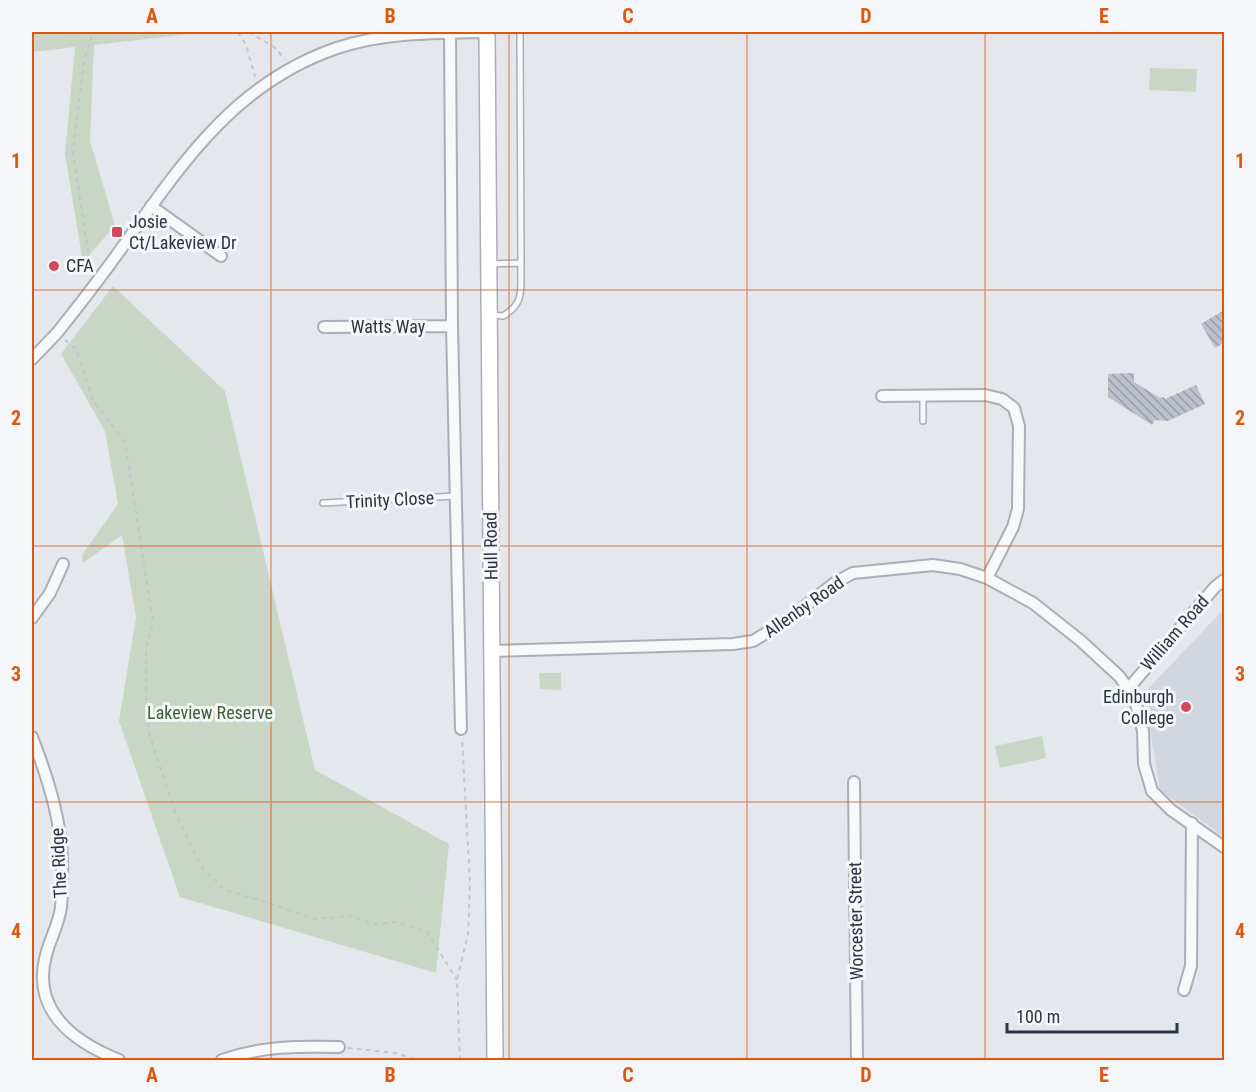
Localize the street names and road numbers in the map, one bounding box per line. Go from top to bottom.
street label: Watts Way [351,316,426,337]
street label: Trinity Close [345,487,435,512]
street label: Hull Road [479,512,502,580]
street label: Allenby Road [760,572,848,642]
street label: William Road [1136,591,1213,675]
street label: The Ridge [46,827,71,899]
street label: Worcester Street [844,862,867,980]

